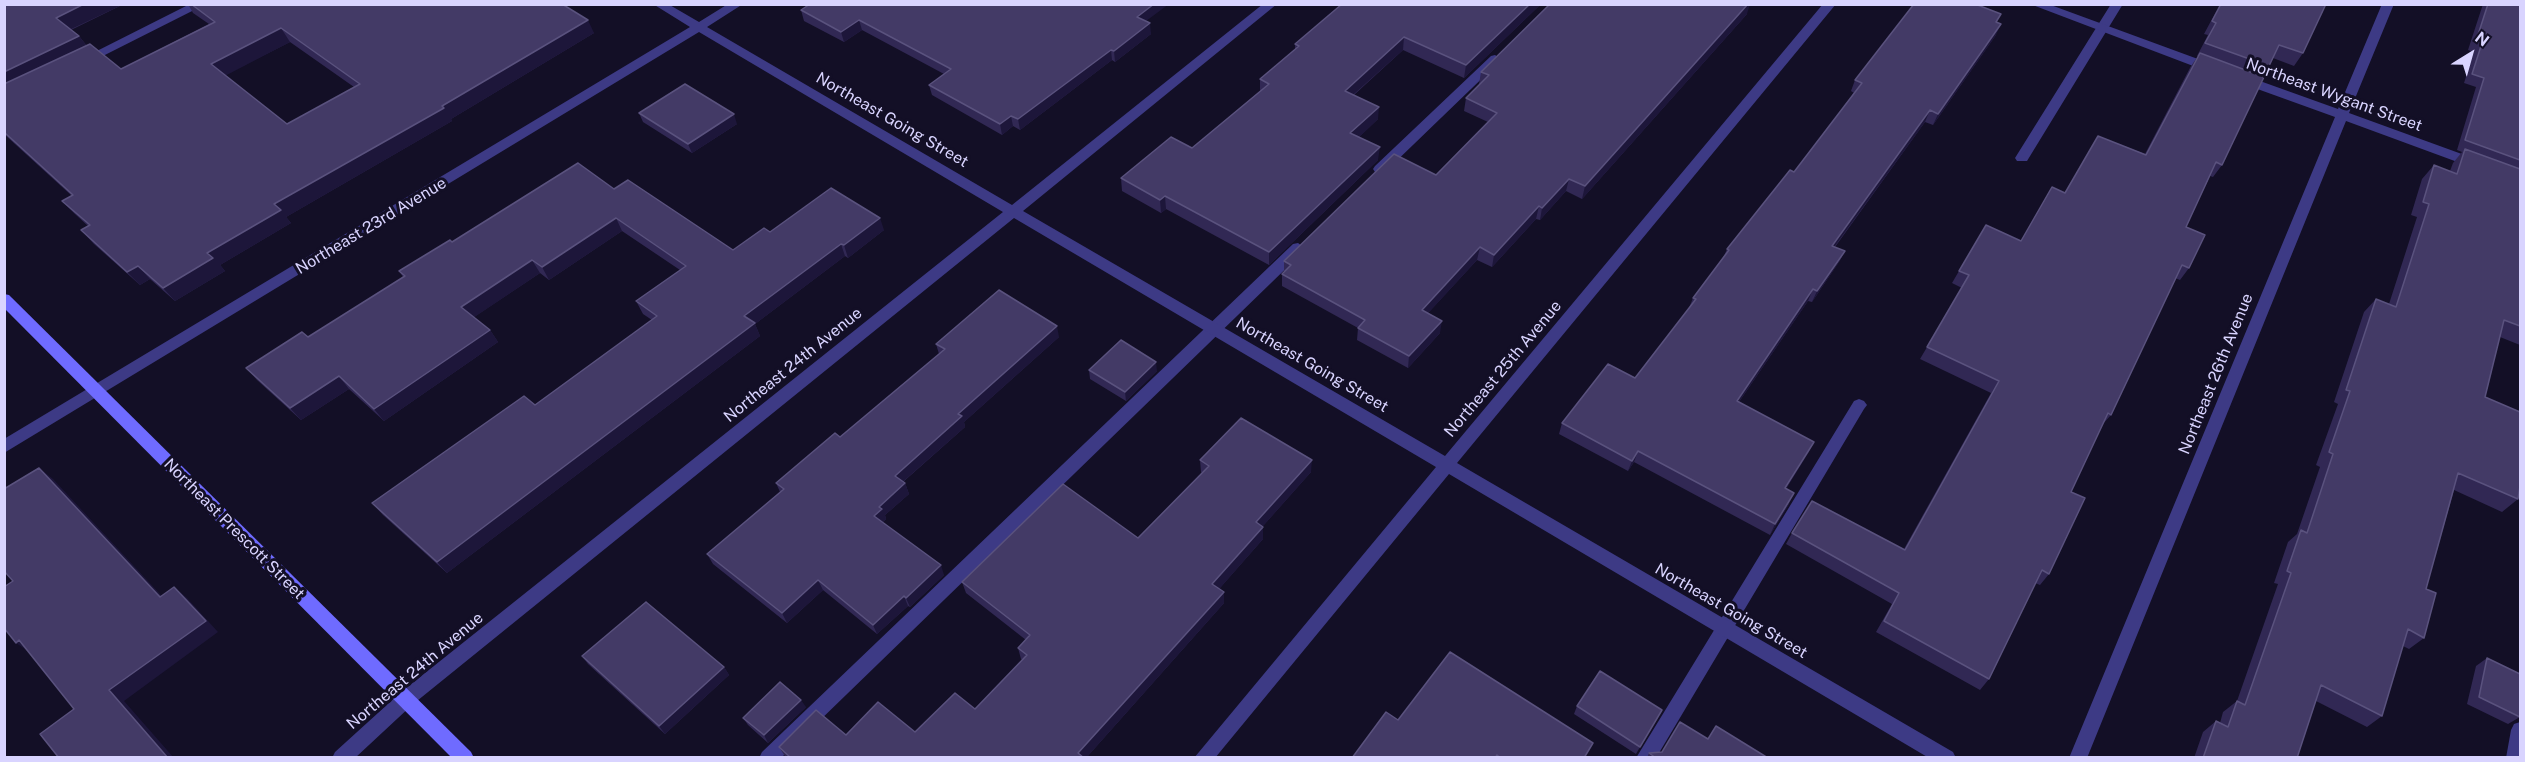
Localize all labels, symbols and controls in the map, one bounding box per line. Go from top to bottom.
north arrow [2441,24,2501,84]
text: N [2471,28,2493,51]
street label: Northeast Wygant Street [2243,54,2425,136]
street label: Northeast Going Street [812,68,972,172]
street label: Northeast 23rd Avenue [292,173,450,279]
street label: Northeast 26th Avenue [2175,291,2257,457]
street label: Northeast 25th Avenue [1440,297,1566,441]
street label: Northeast 24th Avenue [720,303,866,427]
street label: Northeast Going Street [1232,313,1392,417]
street label: Northeast Prescott Street [160,455,308,603]
street label: Northeast Going Street [1651,559,1811,663]
street label: Northeast 24th Avenue [343,608,487,734]

